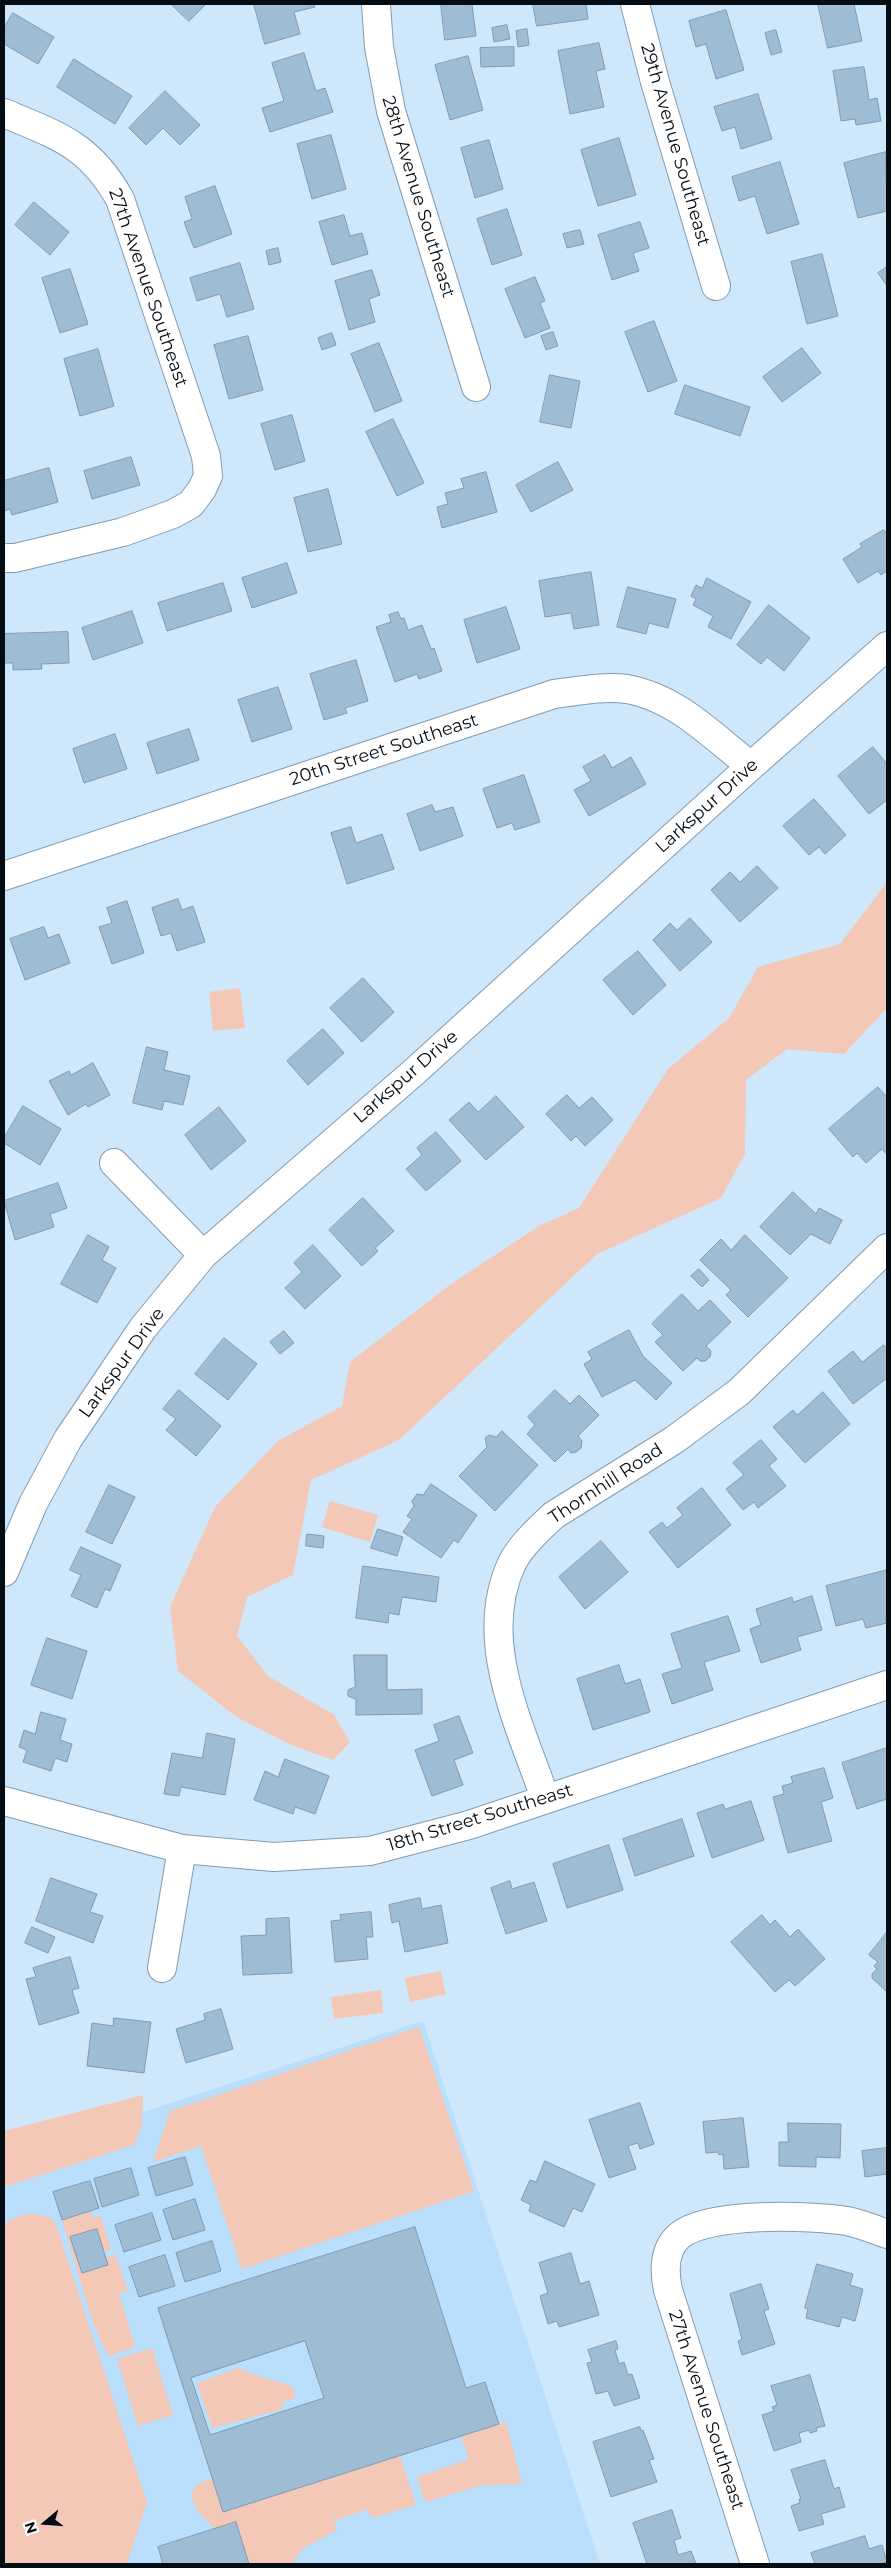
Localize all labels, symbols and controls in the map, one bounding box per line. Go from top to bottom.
street label: 29th Avenue Southeast [636,41,714,249]
street label: 28th Avenue Southeast [377,94,459,300]
street label: 27th Avenue Southeast [104,186,192,390]
street label: 20th Street Southeast [287,709,481,791]
street label: Larkspur Drive [651,754,763,858]
street label: Larkspur Drive [350,1026,462,1128]
street label: Larkspur Drive [75,1304,169,1422]
street label: Thornhill Road [545,1439,667,1529]
street label: 18th Street Southeast [385,1780,575,1856]
street label: 27th Avenue Southeast [663,2307,749,2513]
north arrow [20,2498,70,2548]
text: N [20,2519,41,2536]

